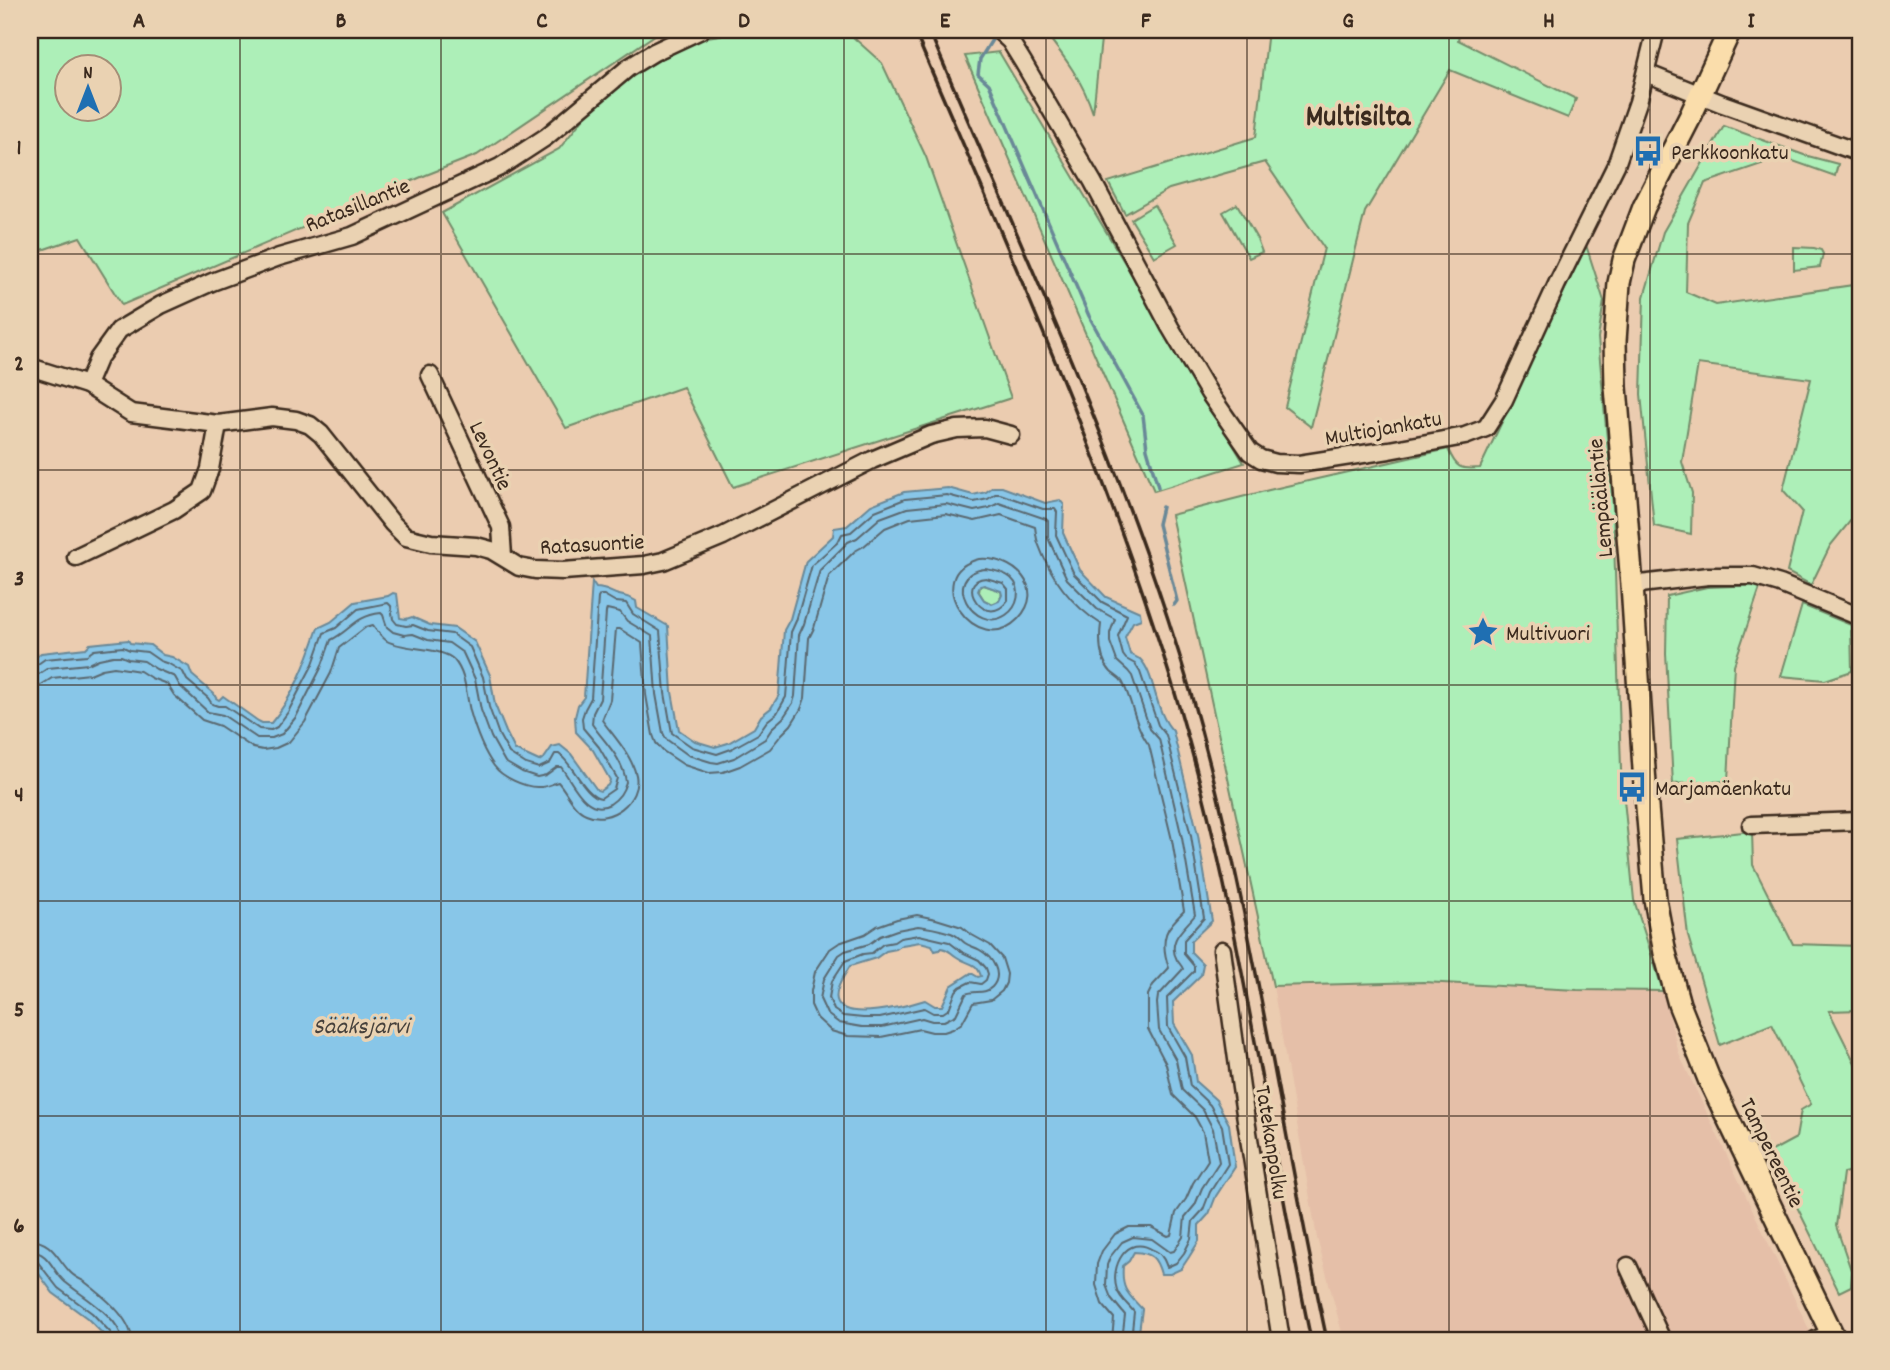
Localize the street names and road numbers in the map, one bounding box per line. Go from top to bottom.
street label: Ratasillantie [301,171,416,243]
street label: Multiojankatu [1323,404,1445,457]
street label: Levontie [458,417,519,496]
street label: Lempääläntie [1581,437,1624,559]
street label: Ratasuontie [539,527,645,566]
street label: Tatekanpolku [1244,1083,1295,1202]
street label: Tampereentie [1729,1093,1811,1214]

